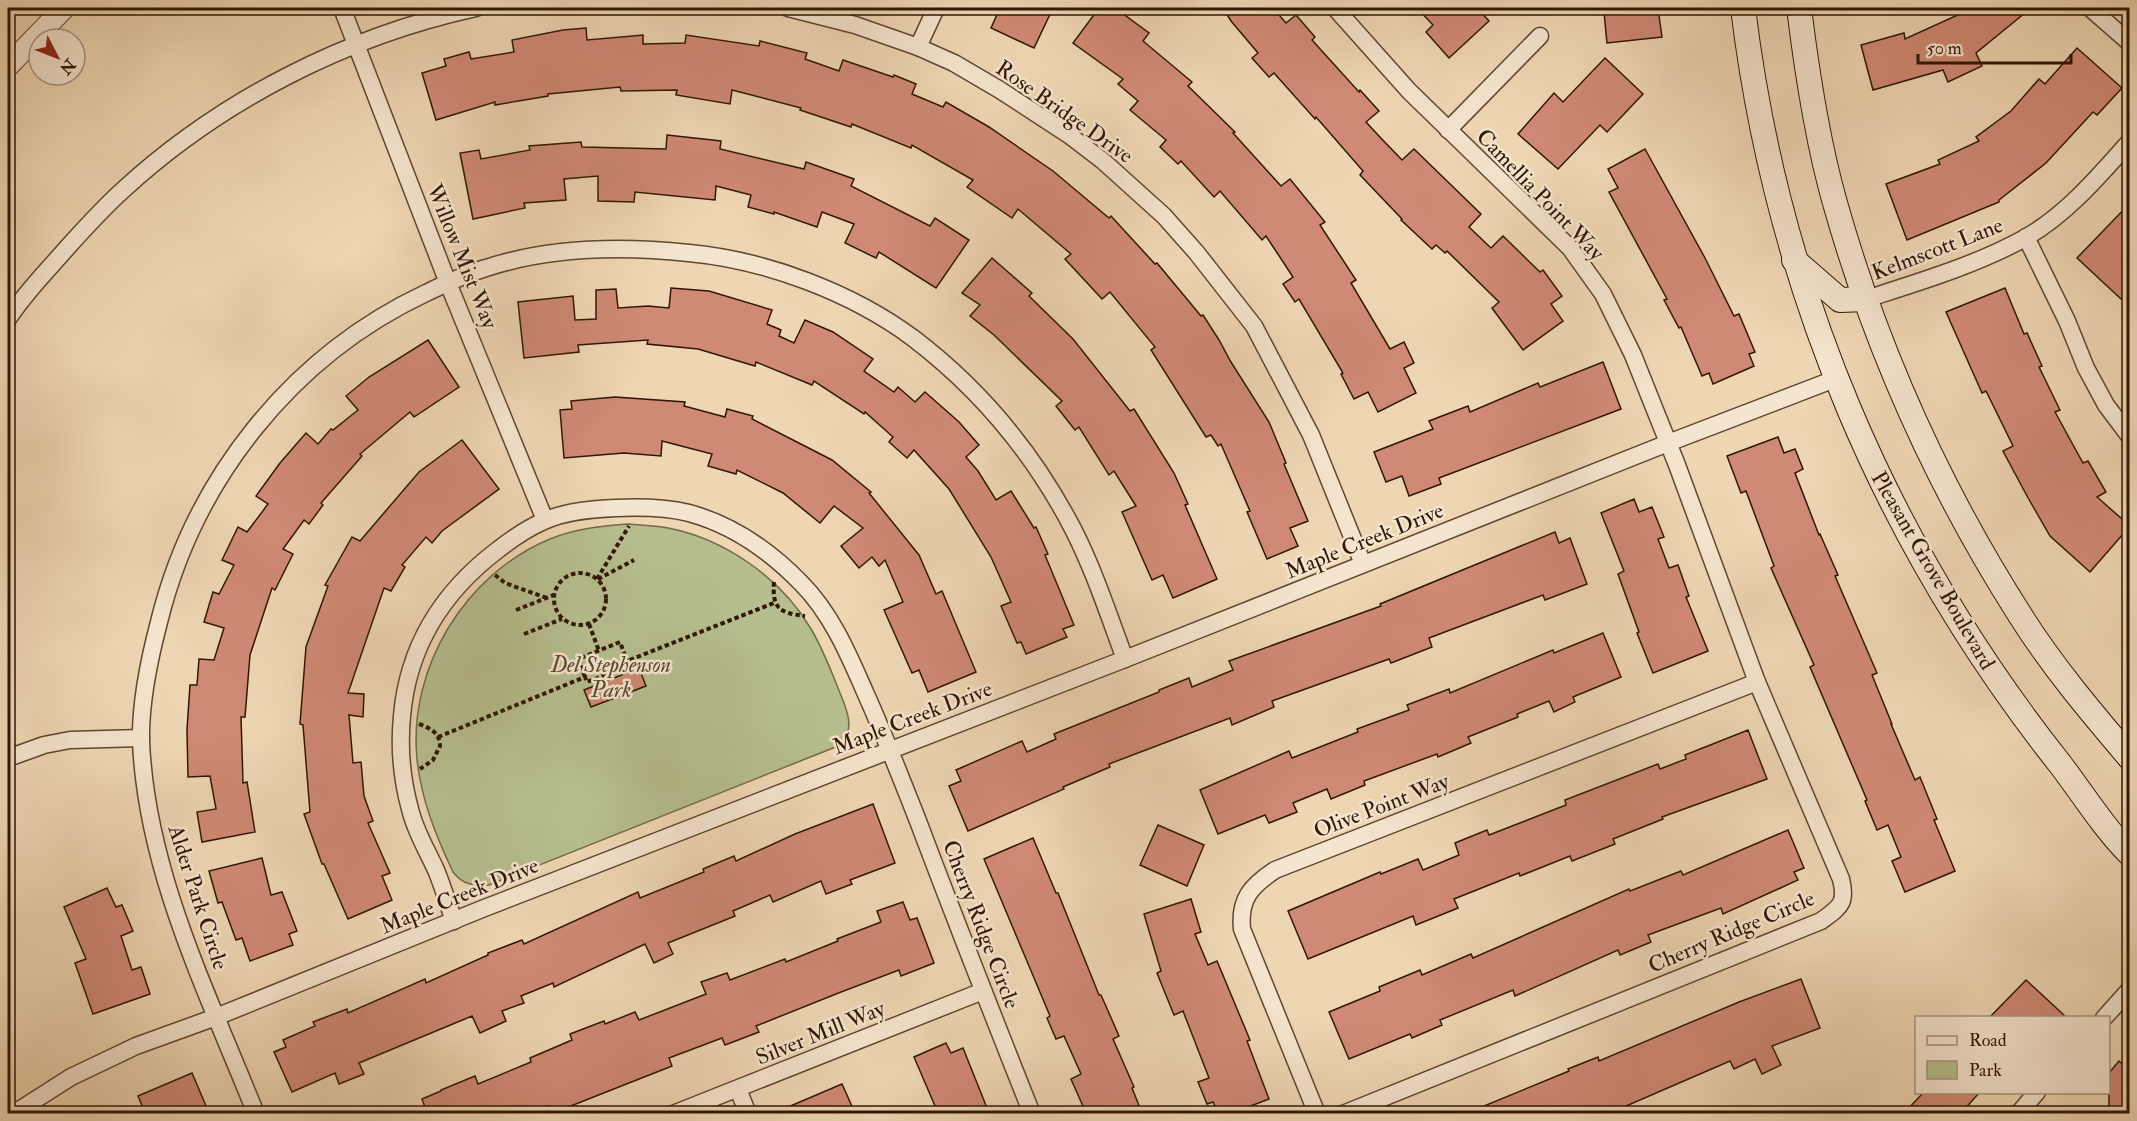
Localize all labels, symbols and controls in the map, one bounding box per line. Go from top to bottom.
north arrow [27,27,87,87]
scale bar [1918,27,2071,65]
text: 50 m [1927,37,1962,60]
text: N [55,54,80,79]
street label: Rose Bridge Drive [990,54,1139,170]
street label: Camellia Point Way [1470,123,1611,267]
street label: Willow Mist Way [420,179,504,333]
street label: Kelmscott Lane [1868,211,2007,287]
street label: Pleasant Grove Boulevard [1865,466,2002,675]
street label: Maple Creek Drive [1281,496,1448,586]
park label: Del Stephenson Park [550,651,671,704]
street label: Maple Creek Drive [829,675,996,762]
street label: Olive Point Way [1310,767,1453,845]
street label: Alder Park Circle [161,820,235,973]
street label: Cherry Ridge Circle [936,836,1026,1012]
street label: Maple Creek Drive [376,851,543,941]
street label: Cherry Ridge Circle [1644,884,1819,980]
street label: Silver Mill Way [752,994,889,1072]
legend [1915,1016,2110,1094]
text: Road [1969,1029,2007,1052]
text: Park [1969,1059,2002,1082]

